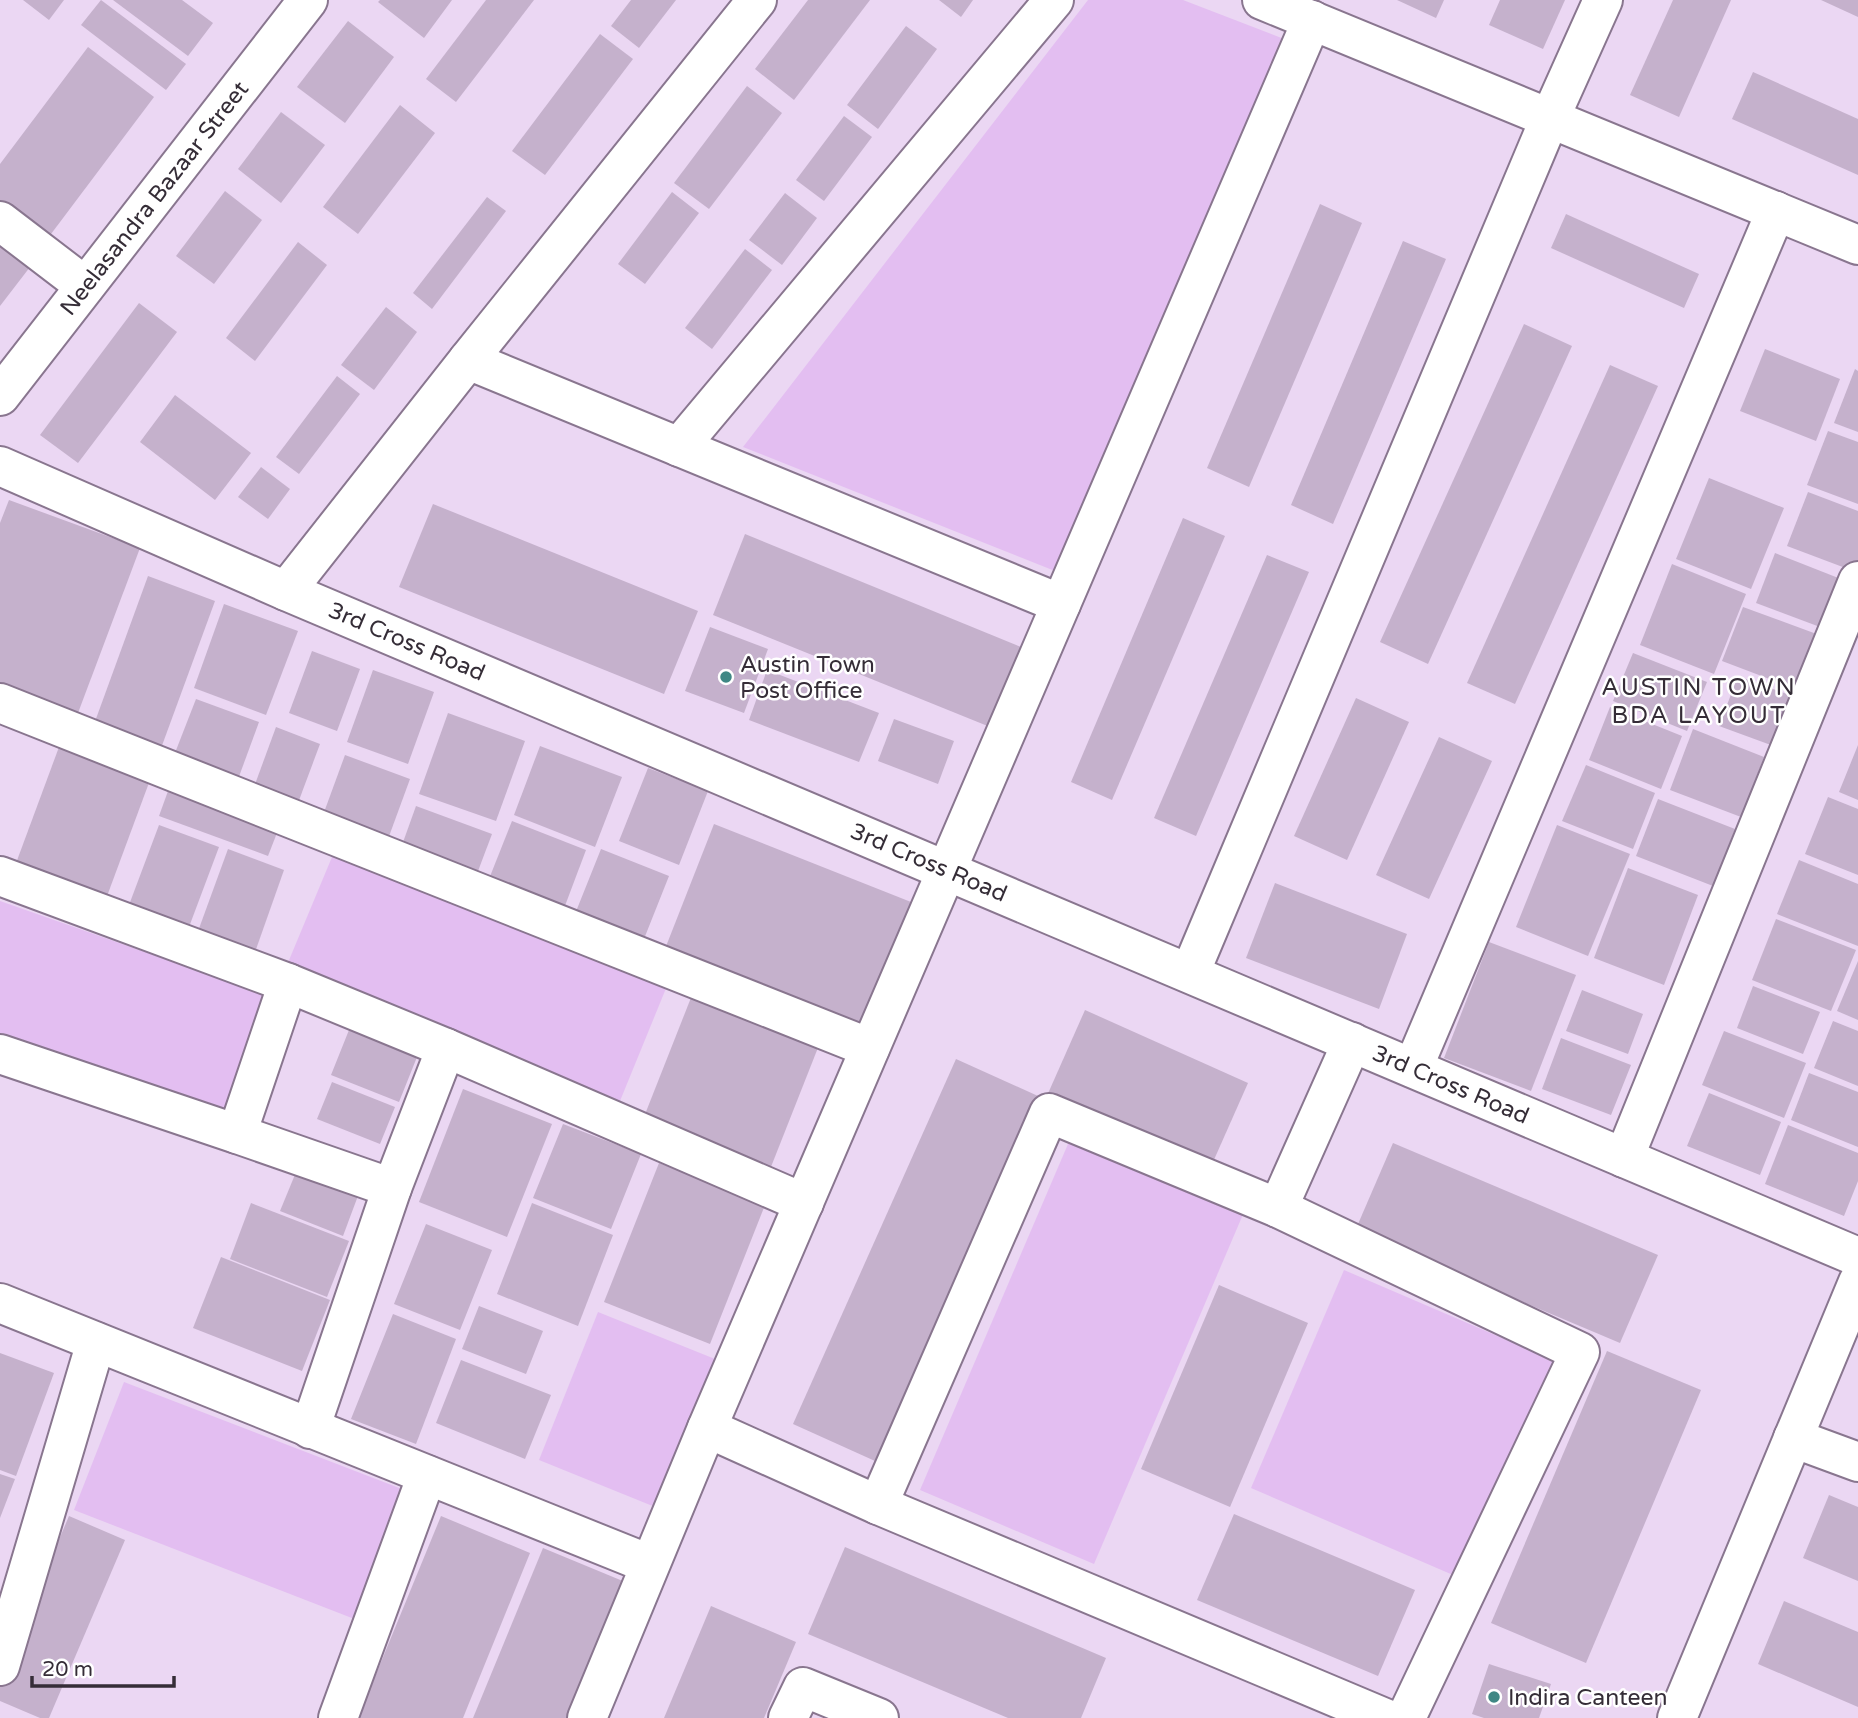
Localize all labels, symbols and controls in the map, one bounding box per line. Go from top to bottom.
street label: Neelasandra Bazaar Street [55,76,255,321]
street label: 3rd Cross Road [324,596,489,688]
place label: Austin Town Post Office [740,651,875,705]
marker: Austin Town Post Office [718,669,734,685]
district label: AUSTIN TOWN BDA LAYOUT [1601,673,1797,730]
street label: 3rd Cross Road [846,817,1011,909]
street label: 3rd Cross Road [1368,1039,1533,1131]
scale bar [32,1644,173,1688]
text: 20 m [42,1657,93,1682]
place label: Indira Canteen [1508,1684,1668,1712]
marker: Indira Canteen [1486,1689,1502,1705]

